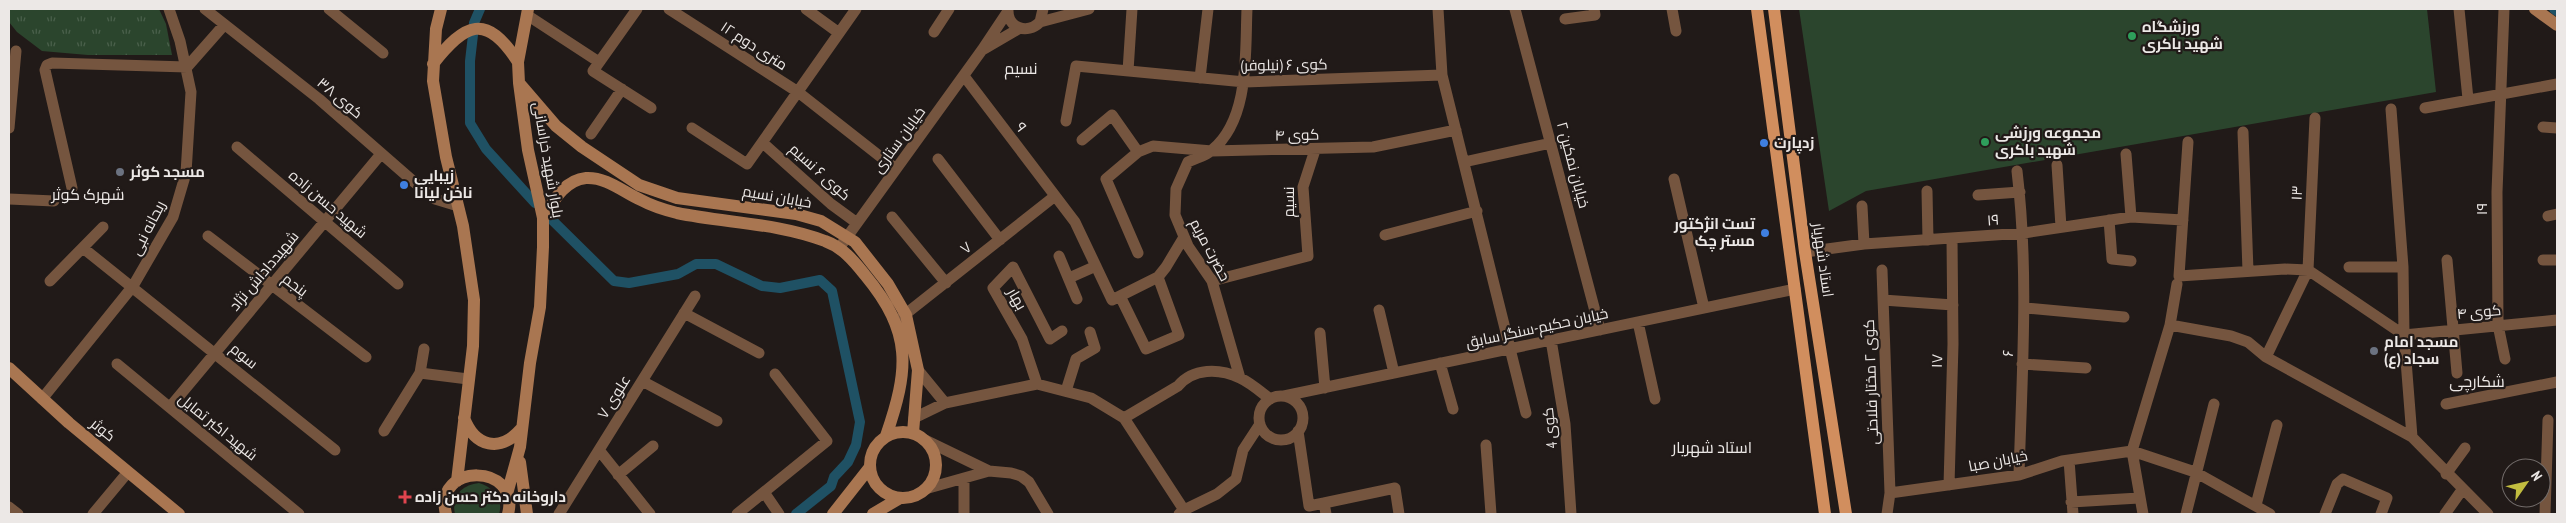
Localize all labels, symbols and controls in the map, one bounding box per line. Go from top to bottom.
street label: ۱۲ متری دوم [717,17,791,75]
place label: ورزشگاه شهید باکری [2142,17,2223,53]
marker: ورزشگاه شهید باکری [2126,30,2138,42]
street label: کوی ۶ (نیلوفر) [1240,54,1328,76]
district label: نسیم [1004,58,1038,80]
street label: کوی ۳۸ [313,73,367,123]
street label: بلوار شهید خراسانی [528,100,568,220]
street label: خیابان ستاری [868,103,930,177]
street label: ۹ [1011,118,1031,136]
street label: خیابان نمکین ۲ [1552,120,1594,210]
place label: مجموعه ورزشی شهید باکری [1995,123,2101,159]
street label: کوی ۴ [1275,125,1319,145]
place label: زدپارت [1774,133,1814,154]
marker: مجموعه ورزشی شهید باکری [1979,136,1991,148]
marker: زدپارت [1758,137,1770,149]
street label: کوی ۶ نسیم [785,139,855,205]
place label: مسجد کوثر [129,162,205,181]
street label: شهید حسن زاده [285,165,371,243]
marker: مسجد کوثر [114,166,126,178]
place label: زیبایی ناخن لیانا [414,166,472,202]
marker: زیبایی ناخن لیانا [398,179,410,191]
street label: خیابان نسیم [741,181,813,213]
district label: شهرک کوثر [51,184,124,205]
street label: ۱۳ [2287,185,2306,201]
street label: نسیم [1279,186,1299,218]
street label: ریحانه نبی [126,197,170,259]
street label: ۱۹ [2472,203,2491,215]
street label: ۱۹ [1986,210,2000,229]
place label: تست انژکتور مستر چک [1673,214,1756,252]
street label: حضرت مریم [1185,215,1235,285]
street label: استاد شهریار [1808,221,1838,298]
street label: شهیدداداش نژاد [225,227,303,315]
marker: تست انژکتور مستر چک [1759,227,1771,239]
street label: ۷ [956,237,975,258]
street label: پنجم [278,269,312,301]
street label: بهار [1002,283,1031,314]
street label: کوی ۴ [2456,300,2502,324]
street label: خیابان حکیم-سنگر سابق [1464,303,1610,353]
street label: کوی ۲ مختار فلاحتی [1859,319,1883,445]
place label: مسجد امام سجاد (ع) [2384,332,2458,369]
street label: سوم [226,339,262,373]
marker: مسجد امام سجاد (ع) [2368,345,2380,357]
street label: ۶ [1998,349,2017,357]
street label: ۱۷ [1927,354,1946,368]
street label: علوی ۷ [593,371,635,423]
district label: شکارچی [2449,371,2505,393]
street label: شهید اکبر تمایل [174,389,262,465]
street label: کوی 4 [1538,406,1562,450]
street label: کوثر [86,413,120,445]
district label: استاد شهریار [1671,437,1752,458]
street label: خیابان صبا [1967,445,2029,477]
north arrow [2501,458,2551,508]
text: N [2527,468,2546,484]
place label: داروخانه دکتر حسن زاده [415,487,566,506]
marker: داروخانه دکتر حسن زاده [399,491,411,503]

